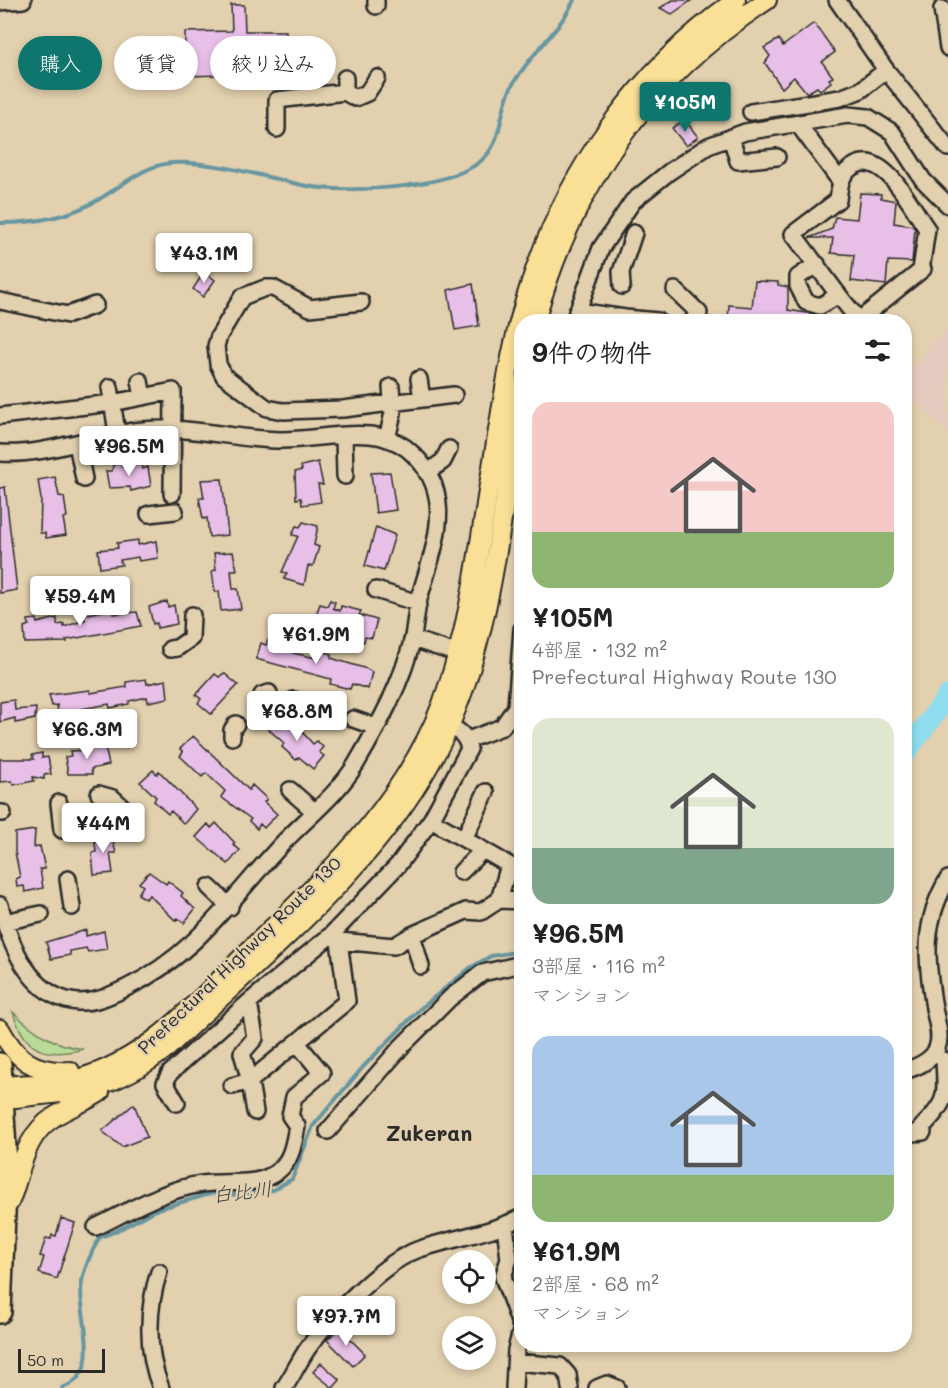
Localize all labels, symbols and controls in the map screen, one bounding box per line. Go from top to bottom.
chip: 購入 [18,36,102,90]
chip: 賃貸 [114,36,198,90]
chip: 絞り込み [210,36,336,90]
pin: ¥105M [643,82,727,133]
text: ¥105M [654,88,716,114]
pin: ¥43.1M [155,233,253,284]
text: ¥43.1M [170,239,238,265]
icon: filters [861,334,894,367]
text: 9件の物件 [532,335,652,369]
pin: ¥96.5M [80,426,178,477]
text: ¥96.5M [93,432,165,458]
icon: home [659,441,767,549]
pin: ¥59.4M [31,576,129,627]
text: ¥59.4M [44,582,116,608]
text: ¥105M [532,600,613,634]
pin: ¥61.9M [267,614,365,665]
text: ¥61.9M [282,620,350,646]
text: 4部屋 · 132 m² [532,636,667,662]
text: Prefectural Highway Route 130 [532,663,837,689]
pin: ¥68.8M [248,691,346,742]
text: ¥68.8M [261,697,333,723]
pin: ¥66.3M [38,709,136,760]
text: ¥66.3M [51,715,123,741]
icon: home [659,757,767,865]
pin: ¥44M [67,803,139,854]
text: ¥44M [76,809,130,835]
street label: Prefectural Highway Route 130 [132,851,346,1059]
text: ¥96.5M [532,916,625,950]
text: 3部屋 · 116 m² [532,952,665,978]
text: マンション [532,981,631,1007]
icon: home [659,1075,767,1183]
district label: Zukeran [386,1119,472,1146]
water label: 白比川 [211,1174,273,1208]
text: ¥61.9M [532,1234,621,1268]
map controls [442,1250,496,1370]
button: locate [442,1250,496,1304]
text: 2部屋 · 68 m² [532,1270,659,1296]
pin: ¥97.7M [297,1296,395,1347]
text: マンション [532,1299,631,1325]
text: ¥97.7M [311,1302,381,1328]
button: layers [442,1316,496,1370]
scale bar [18,1346,105,1374]
text: 50 m [27,1349,64,1370]

